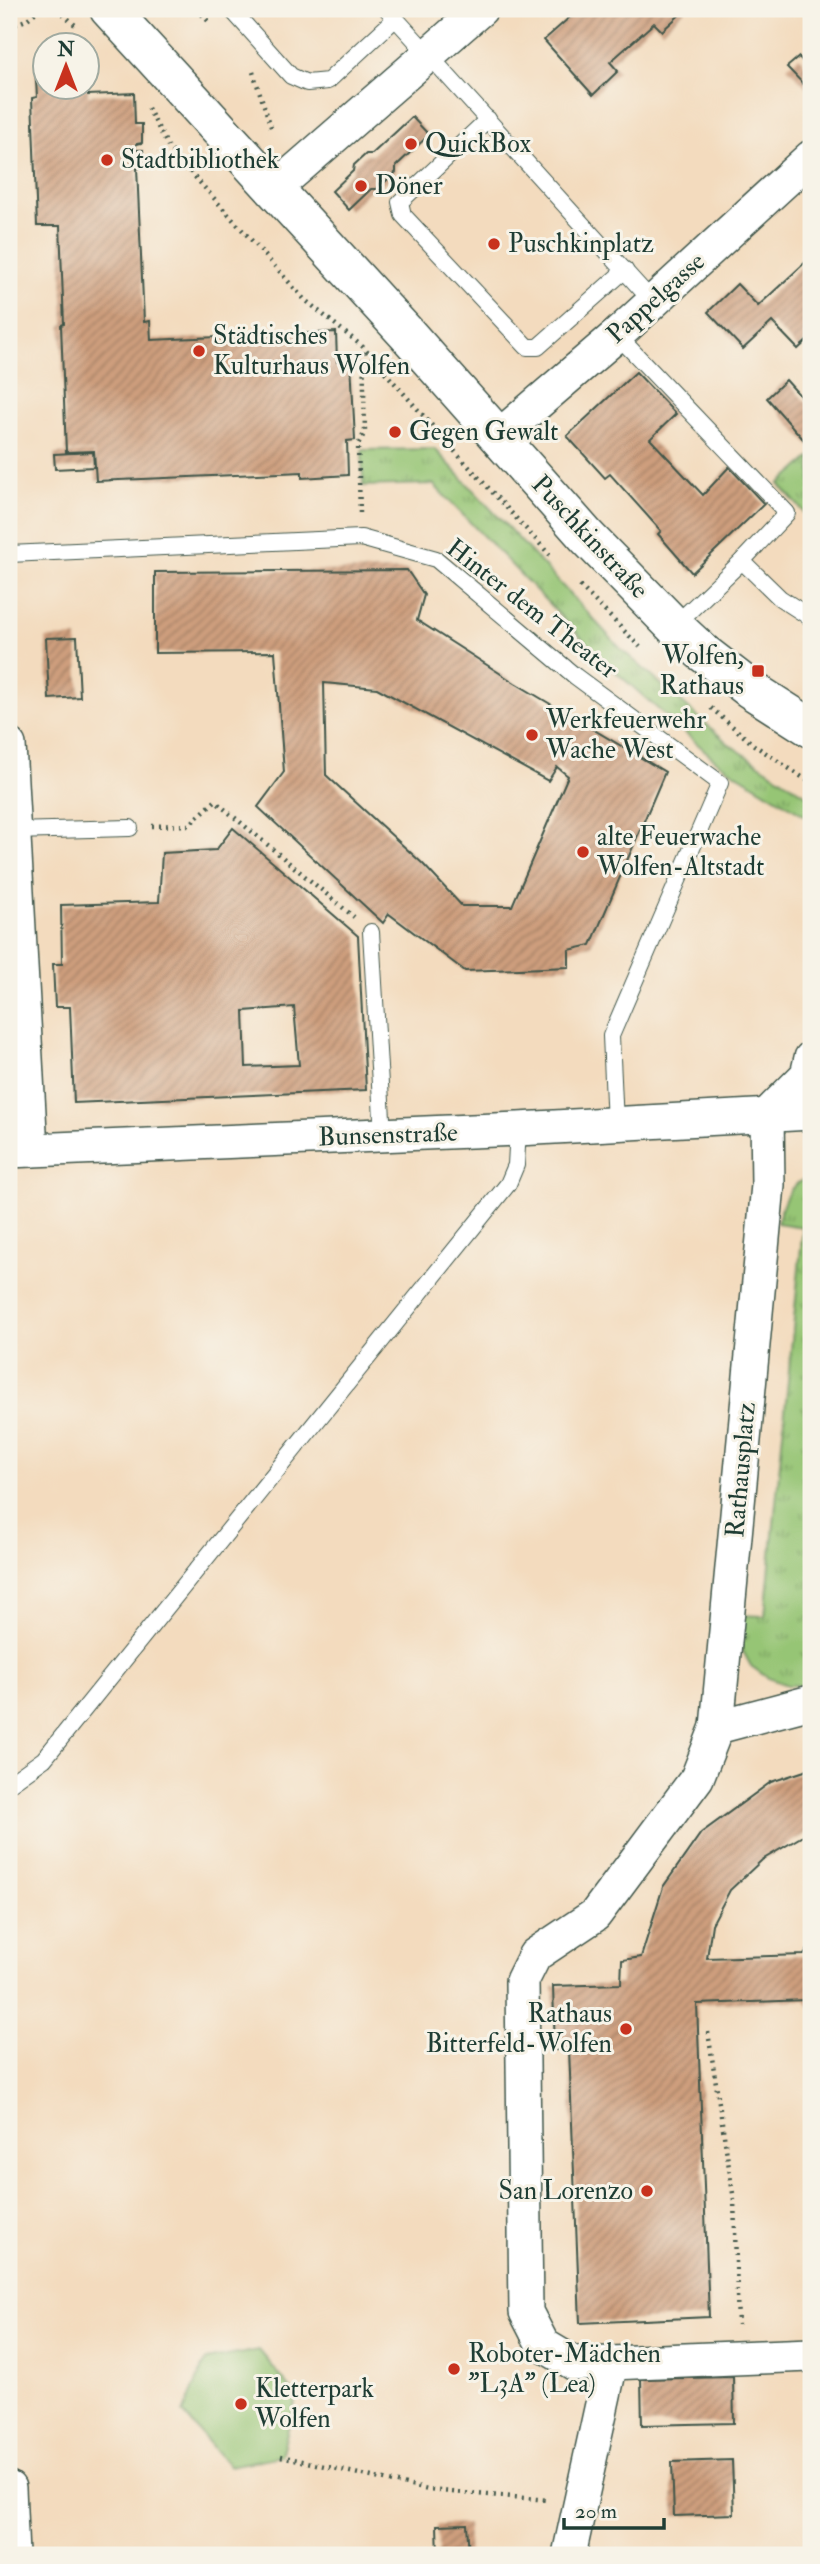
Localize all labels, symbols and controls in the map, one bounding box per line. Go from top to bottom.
north arrow [32,32,102,102]
text: N [56,38,75,62]
place label: QuickBox [425,128,531,160]
marker: QuickBox [403,136,419,152]
place label: Stadtbibliothek [121,144,280,176]
marker: Stadtbibliothek [99,152,115,168]
place label: Döner [375,170,443,202]
marker: Döner [353,178,369,194]
place label: Puschkinplatz [508,228,654,261]
marker: Puschkinplatz [486,236,502,252]
street label: Pappelgasse [600,245,713,351]
place label: Städtisches Kulturhaus Wolfen [213,320,410,382]
marker: Städtisches Kulturhaus Wolfen [191,343,207,359]
place label: Gegen Gewalt [409,416,559,448]
marker: Gegen Gewalt [387,424,403,440]
street label: Puschkinstraße [525,469,655,605]
street label: Hinter dem Theater [440,532,624,686]
place label: Wolfen, Rathaus [660,640,744,702]
marker: Wolfen, Rathaus [750,663,766,679]
place label: Werkfeuerwehr Wache West [545,704,706,766]
marker: Werkfeuerwehr Wache West [524,727,540,743]
place label: alte Feuerwache Wolfen-Altstadt [596,821,764,883]
marker: alte Feuerwache Wolfen-Altstadt [575,844,591,860]
street label: Bunsenstraße [318,1117,458,1153]
street label: Rathausplatz [719,1401,764,1539]
place label: Rathaus Bitterfeld-Wolfen [426,1998,612,2060]
marker: Rathaus Bitterfeld-Wolfen [618,2021,634,2037]
place label: San Lorenzo [499,2175,633,2207]
marker: San Lorenzo [639,2183,655,2199]
place label: Roboter-Mädchen "L3A" (Lea) [468,2338,661,2400]
marker: Roboter-Mädchen "L3A" (Lea) [446,2361,462,2377]
place label: Kletterpark Wolfen [254,2373,374,2435]
marker: Kletterpark Wolfen [233,2396,249,2412]
scale bar [564,2487,664,2531]
text: 20 m [575,2498,617,2525]

